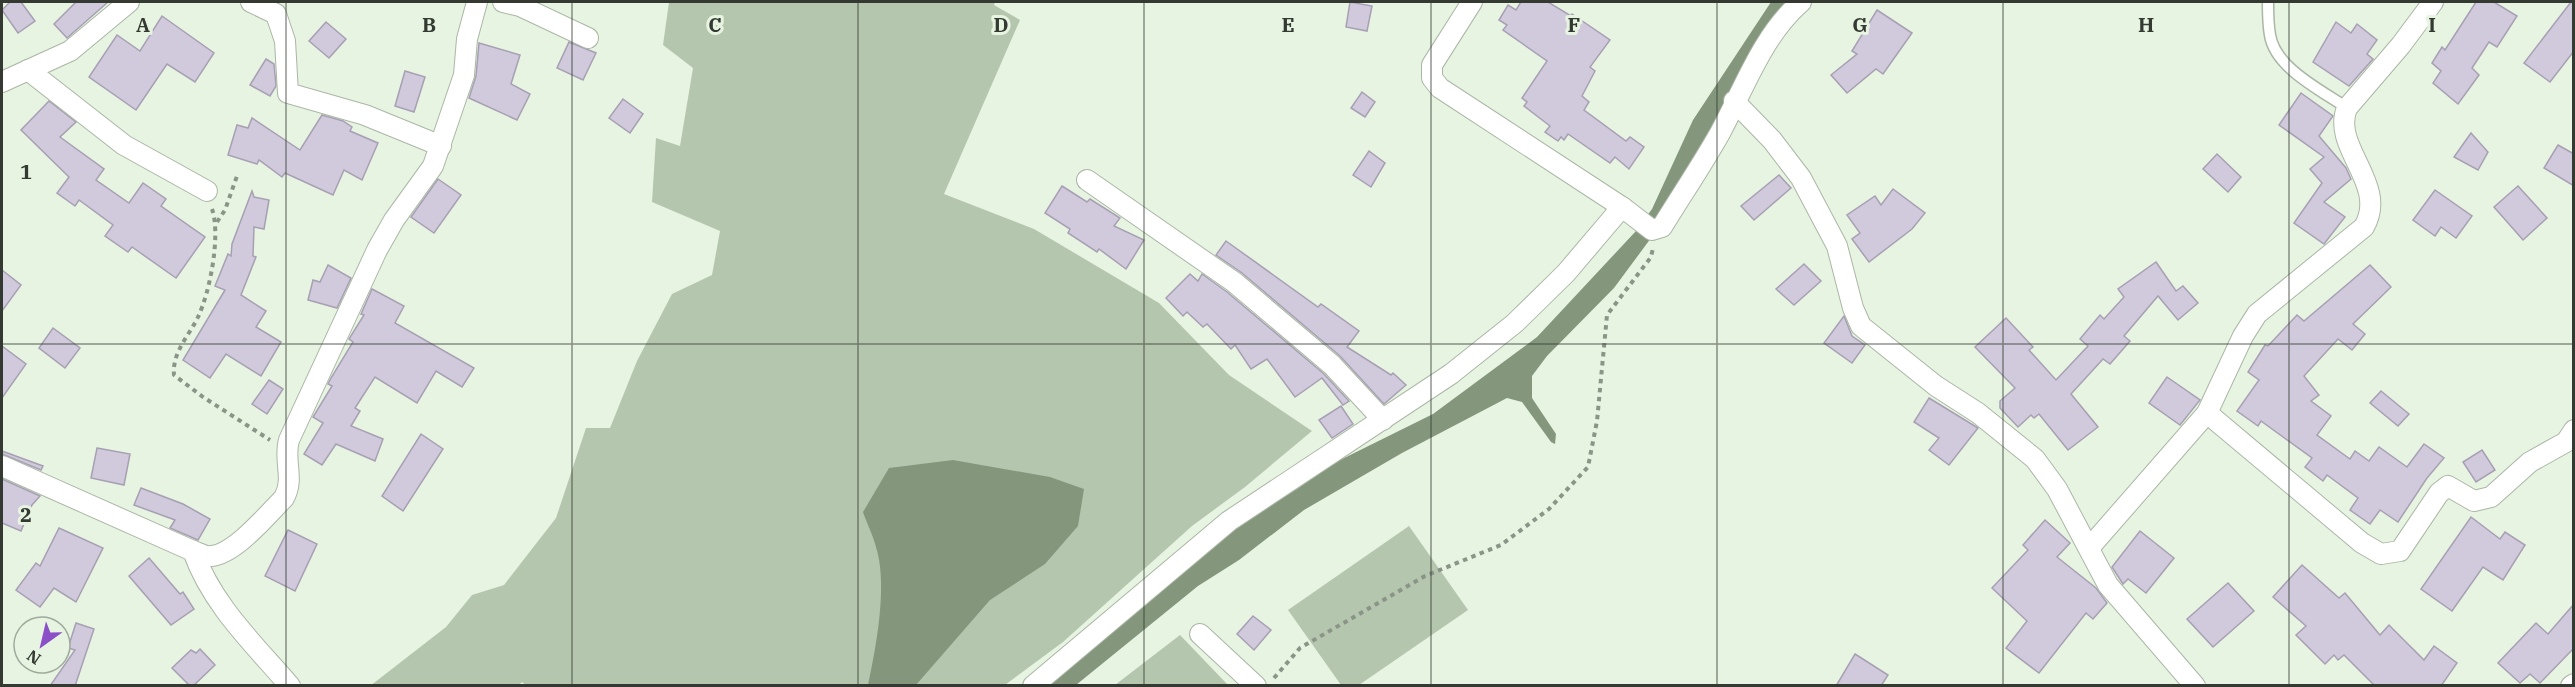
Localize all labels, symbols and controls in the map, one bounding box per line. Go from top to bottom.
text: A [136,11,150,38]
text: B [422,11,436,38]
text: C [708,11,722,38]
text: D [993,11,1009,38]
text: E [1281,11,1295,38]
text: F [1568,11,1580,38]
text: G [1852,11,1868,38]
text: H [2138,11,2154,38]
text: I [2428,11,2436,38]
text: 1 [20,158,32,185]
text: 2 [20,501,32,528]
north arrow [12,615,72,675]
text: N [23,646,44,669]

